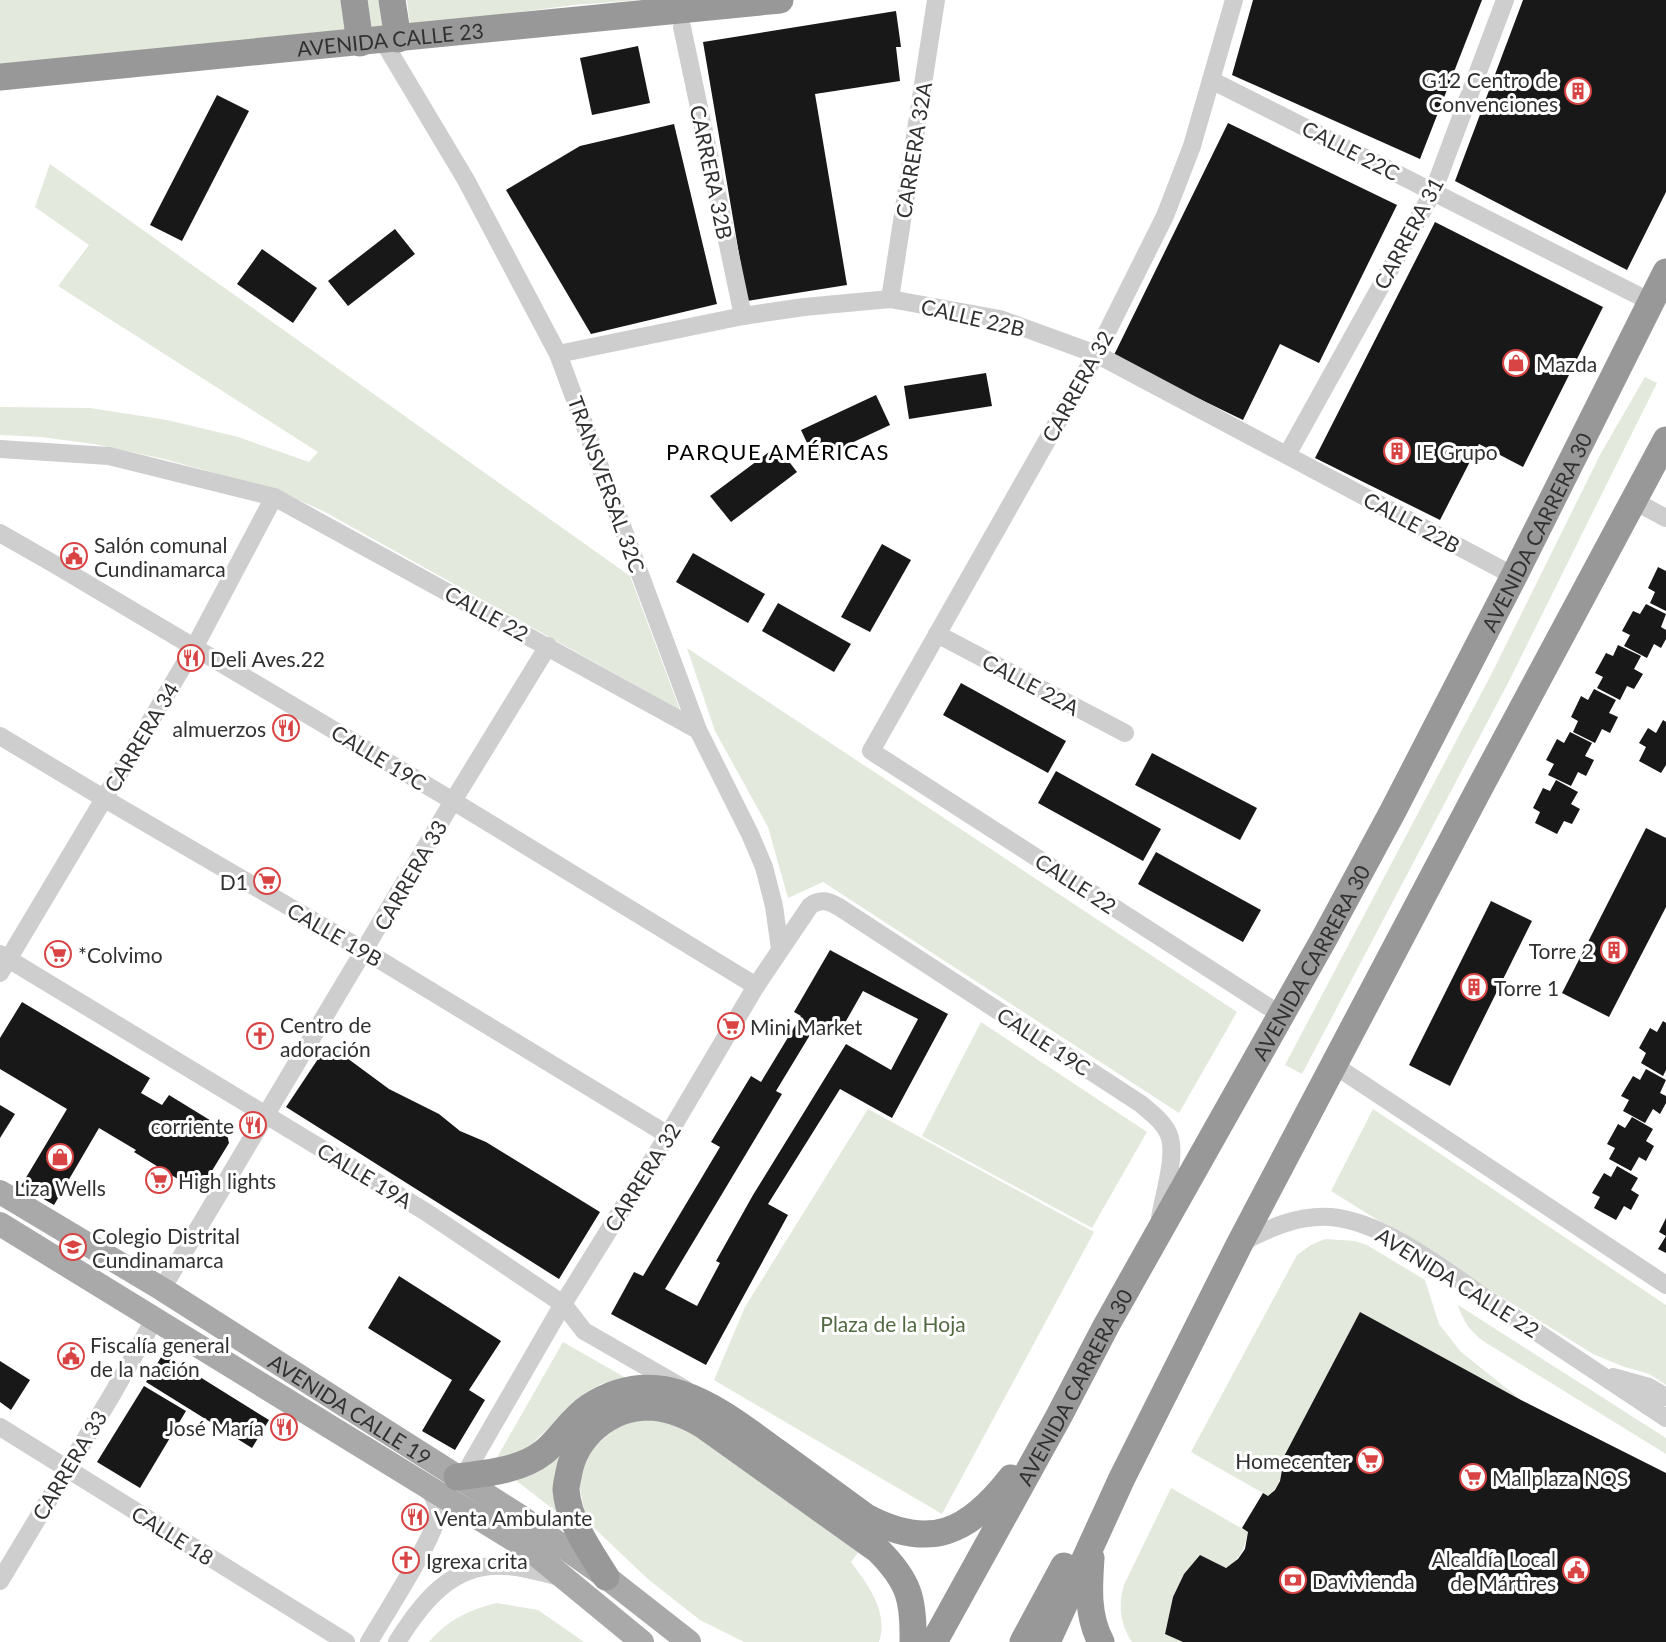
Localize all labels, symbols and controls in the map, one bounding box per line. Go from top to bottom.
street label: AVENIDA CALLE 23 [296,17,485,60]
place label: G12 Centro de Convenciones [1422,67,1558,116]
building icon: G12 Centro de Convenciones [1563,76,1593,106]
street label: CARRERA 32A [890,79,936,220]
street label: CARRERA 32B [686,103,738,241]
street label: CALLE 22C [1298,115,1404,185]
street label: CARRERA 31 [1368,173,1448,293]
street label: CALLE 22B [919,293,1027,341]
street label: CARRERA 32 [1036,326,1118,446]
shop icon: Mazda [1501,348,1531,378]
place label: Mazda [1536,351,1597,376]
street label: TRANSVERSAL 32C [563,392,651,576]
street label: AVENIDA CARRERA 30 [1475,428,1596,635]
building icon: IE Grupo [1382,436,1412,466]
district label: PARQUE AMÉRICAS [666,438,890,465]
place label: IE Grupo [1416,439,1498,464]
street label: CALLE 22B [1360,486,1464,558]
place label: Salón comunal Cundinamarca [94,532,227,581]
public building icon: Salón comunal Cundinamarca [59,541,89,571]
street label: CALLE 22 [441,580,533,646]
restaurant icon: Deli Aves.22 [176,643,206,673]
place label: Deli Aves.22 [210,646,325,671]
street label: CALLE 22A [978,648,1084,720]
street label: CARRERA 34 [99,678,183,796]
restaurant icon: almuerzos [271,713,301,743]
place label: almuerzos [173,716,266,741]
street label: CALLE 19C [327,719,431,795]
street label: CARRERA 33 [368,815,452,935]
street label: CALLE 22 [1031,848,1121,918]
street label: AVENIDA CARRERA 30 [1246,860,1374,1064]
supermarket icon: D1 [252,866,282,896]
place label: D1 [220,869,248,894]
street label: CALLE 19B [283,897,387,971]
building icon: Torre 2 [1599,935,1629,965]
place label: Torre 2 [1529,938,1594,963]
supermarket icon: *Colvimo [43,939,73,969]
place label: *Colvimo [78,942,163,967]
building icon: Torre 1 [1459,972,1489,1002]
place label: Torre 1 [1494,975,1559,1000]
street label: CALLE 19C [993,1002,1095,1080]
supermarket icon: Mini Market [716,1011,746,1041]
place label: Centro de adoración [280,1012,371,1061]
place label: Mini Market [750,1014,863,1039]
church icon: Centro de adoración [245,1021,275,1051]
restaurant icon: corriente [238,1110,268,1140]
place label: corriente [151,1113,234,1138]
street label: CARRERA 32 [599,1118,685,1236]
street label: CALLE 19A [313,1137,417,1213]
shop icon: Liza Wells [45,1142,75,1172]
supermarket icon: High lights [144,1165,174,1195]
place label: High lights [178,1168,276,1193]
place label: Liza Wells [14,1175,106,1200]
street label: AVENIDA CALLE 22 [1372,1222,1544,1342]
place label: Colegio Distrital Cundinamarca [92,1223,240,1272]
school or university icon: Colegio Distrital Cundinamarca [58,1232,88,1262]
street label: AVENIDA CARRERA 30 [1011,1284,1137,1489]
park label: Plaza de la Hoja [820,1311,966,1336]
place label: Fiscalía general de la nación [90,1332,230,1381]
public building icon: Fiscalía general de la nación [56,1341,86,1371]
street label: AVENIDA CALLE 19 [265,1348,436,1469]
street label: CARRERA 33 [27,1406,111,1524]
restaurant icon: José María [269,1412,299,1442]
place label: José María [165,1415,264,1440]
supermarket icon: Homecenter [1355,1445,1385,1475]
place label: Homecenter [1235,1448,1350,1473]
supermarket icon: Mallplaza NQS [1458,1462,1488,1492]
place label: Mallplaza NQS [1492,1465,1628,1490]
street label: CALLE 18 [127,1500,219,1570]
restaurant icon: Venta Ambulante [400,1502,430,1532]
place label: Venta Ambulante [434,1505,592,1530]
church icon: Igrexa crita [391,1545,421,1575]
place label: Alcaldía Local de Mártires [1431,1546,1556,1595]
place label: Igrexa crita [426,1548,528,1573]
public building icon: Alcaldía Local de Mártires [1561,1555,1591,1585]
bank icon: Davivienda [1278,1565,1308,1595]
place label: Davivienda [1312,1568,1415,1593]

